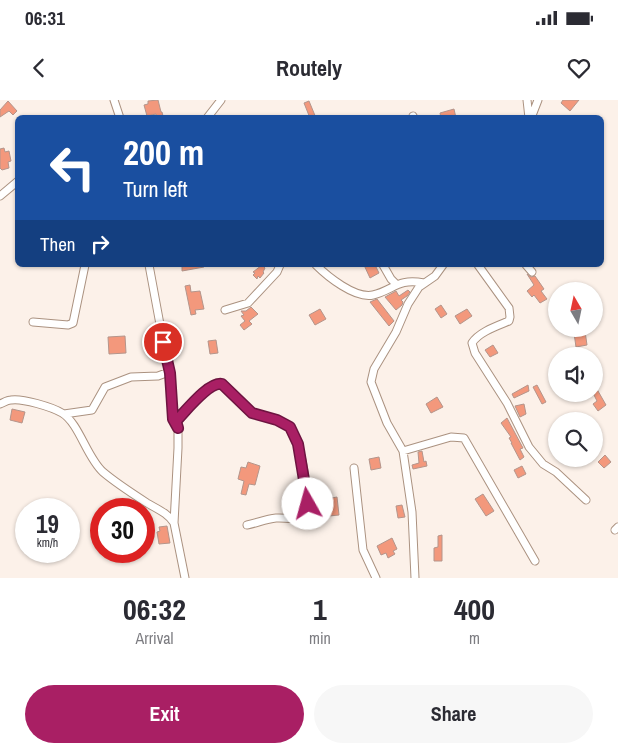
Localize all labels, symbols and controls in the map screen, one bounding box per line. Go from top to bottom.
text: 06:31 [25,5,65,31]
text: Routely [276,53,342,83]
icon: back [25,54,53,82]
icon: heart [565,54,593,82]
text: 200 m [123,129,204,176]
icon: left [40,135,105,200]
text: Turn left [123,174,188,204]
icon: right [86,230,114,258]
text: Then [40,231,76,257]
north arrow [548,282,602,338]
map controls [548,282,603,467]
pin [142,321,184,363]
icon: arrive [149,328,177,356]
button: sound [548,347,603,402]
button: search [548,412,603,467]
position arrow [281,477,333,529]
speed limit sign: 30 [90,498,155,563]
text: 19 [36,507,59,541]
text: km/h [37,535,58,551]
text: 06:32 [123,589,186,629]
text: 1 [313,589,327,629]
text: 400 [454,589,495,629]
text: Arrival [136,627,173,649]
text: min [309,627,331,649]
text: m [469,627,480,649]
button: Exit [25,685,304,743]
button: Share [314,685,593,743]

